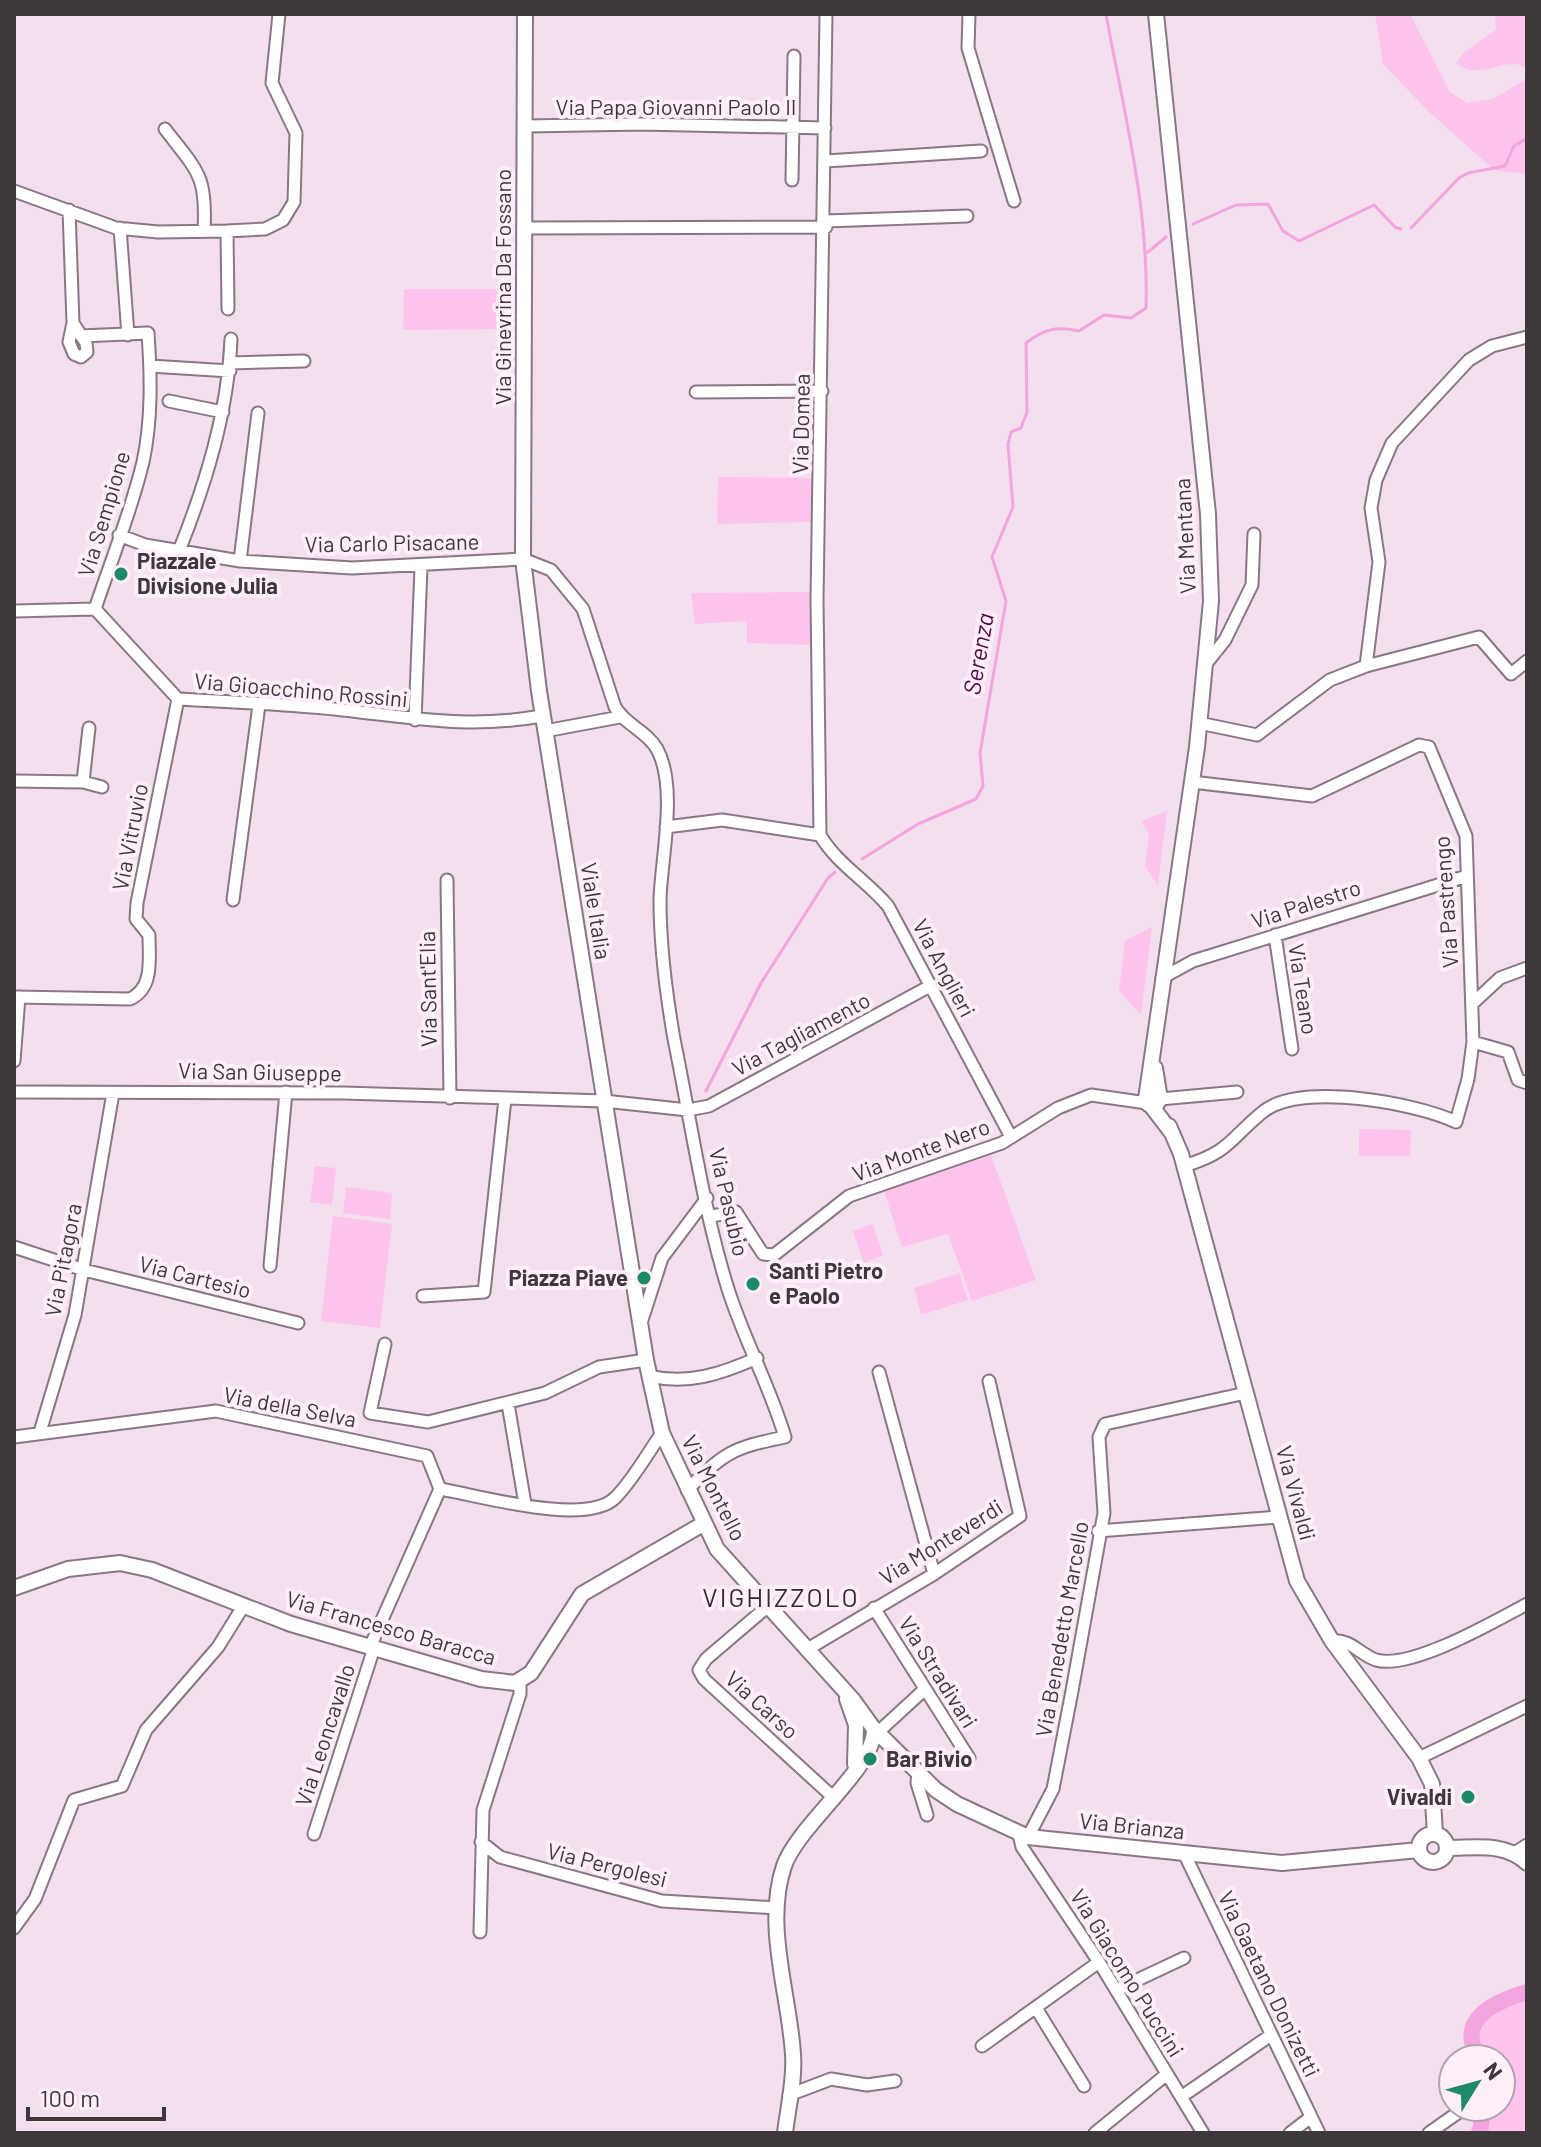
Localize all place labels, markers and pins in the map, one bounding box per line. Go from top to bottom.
place label: Piazzale Divisione Julia [137,547,278,598]
marker: Piazzale Divisione Julia [112,565,130,583]
place label: Santi Pietro e Paolo [769,1257,883,1308]
place label: Piazza Piave [509,1264,628,1290]
marker: Piazza Piave [635,1269,653,1287]
marker: Santi Pietro e Paolo [744,1275,762,1293]
place label: Bar Bivio [886,1745,973,1771]
marker: Bar Bivio [861,1750,879,1768]
place label: Vivaldi [1387,1783,1452,1809]
marker: Vivaldi [1459,1788,1477,1806]

